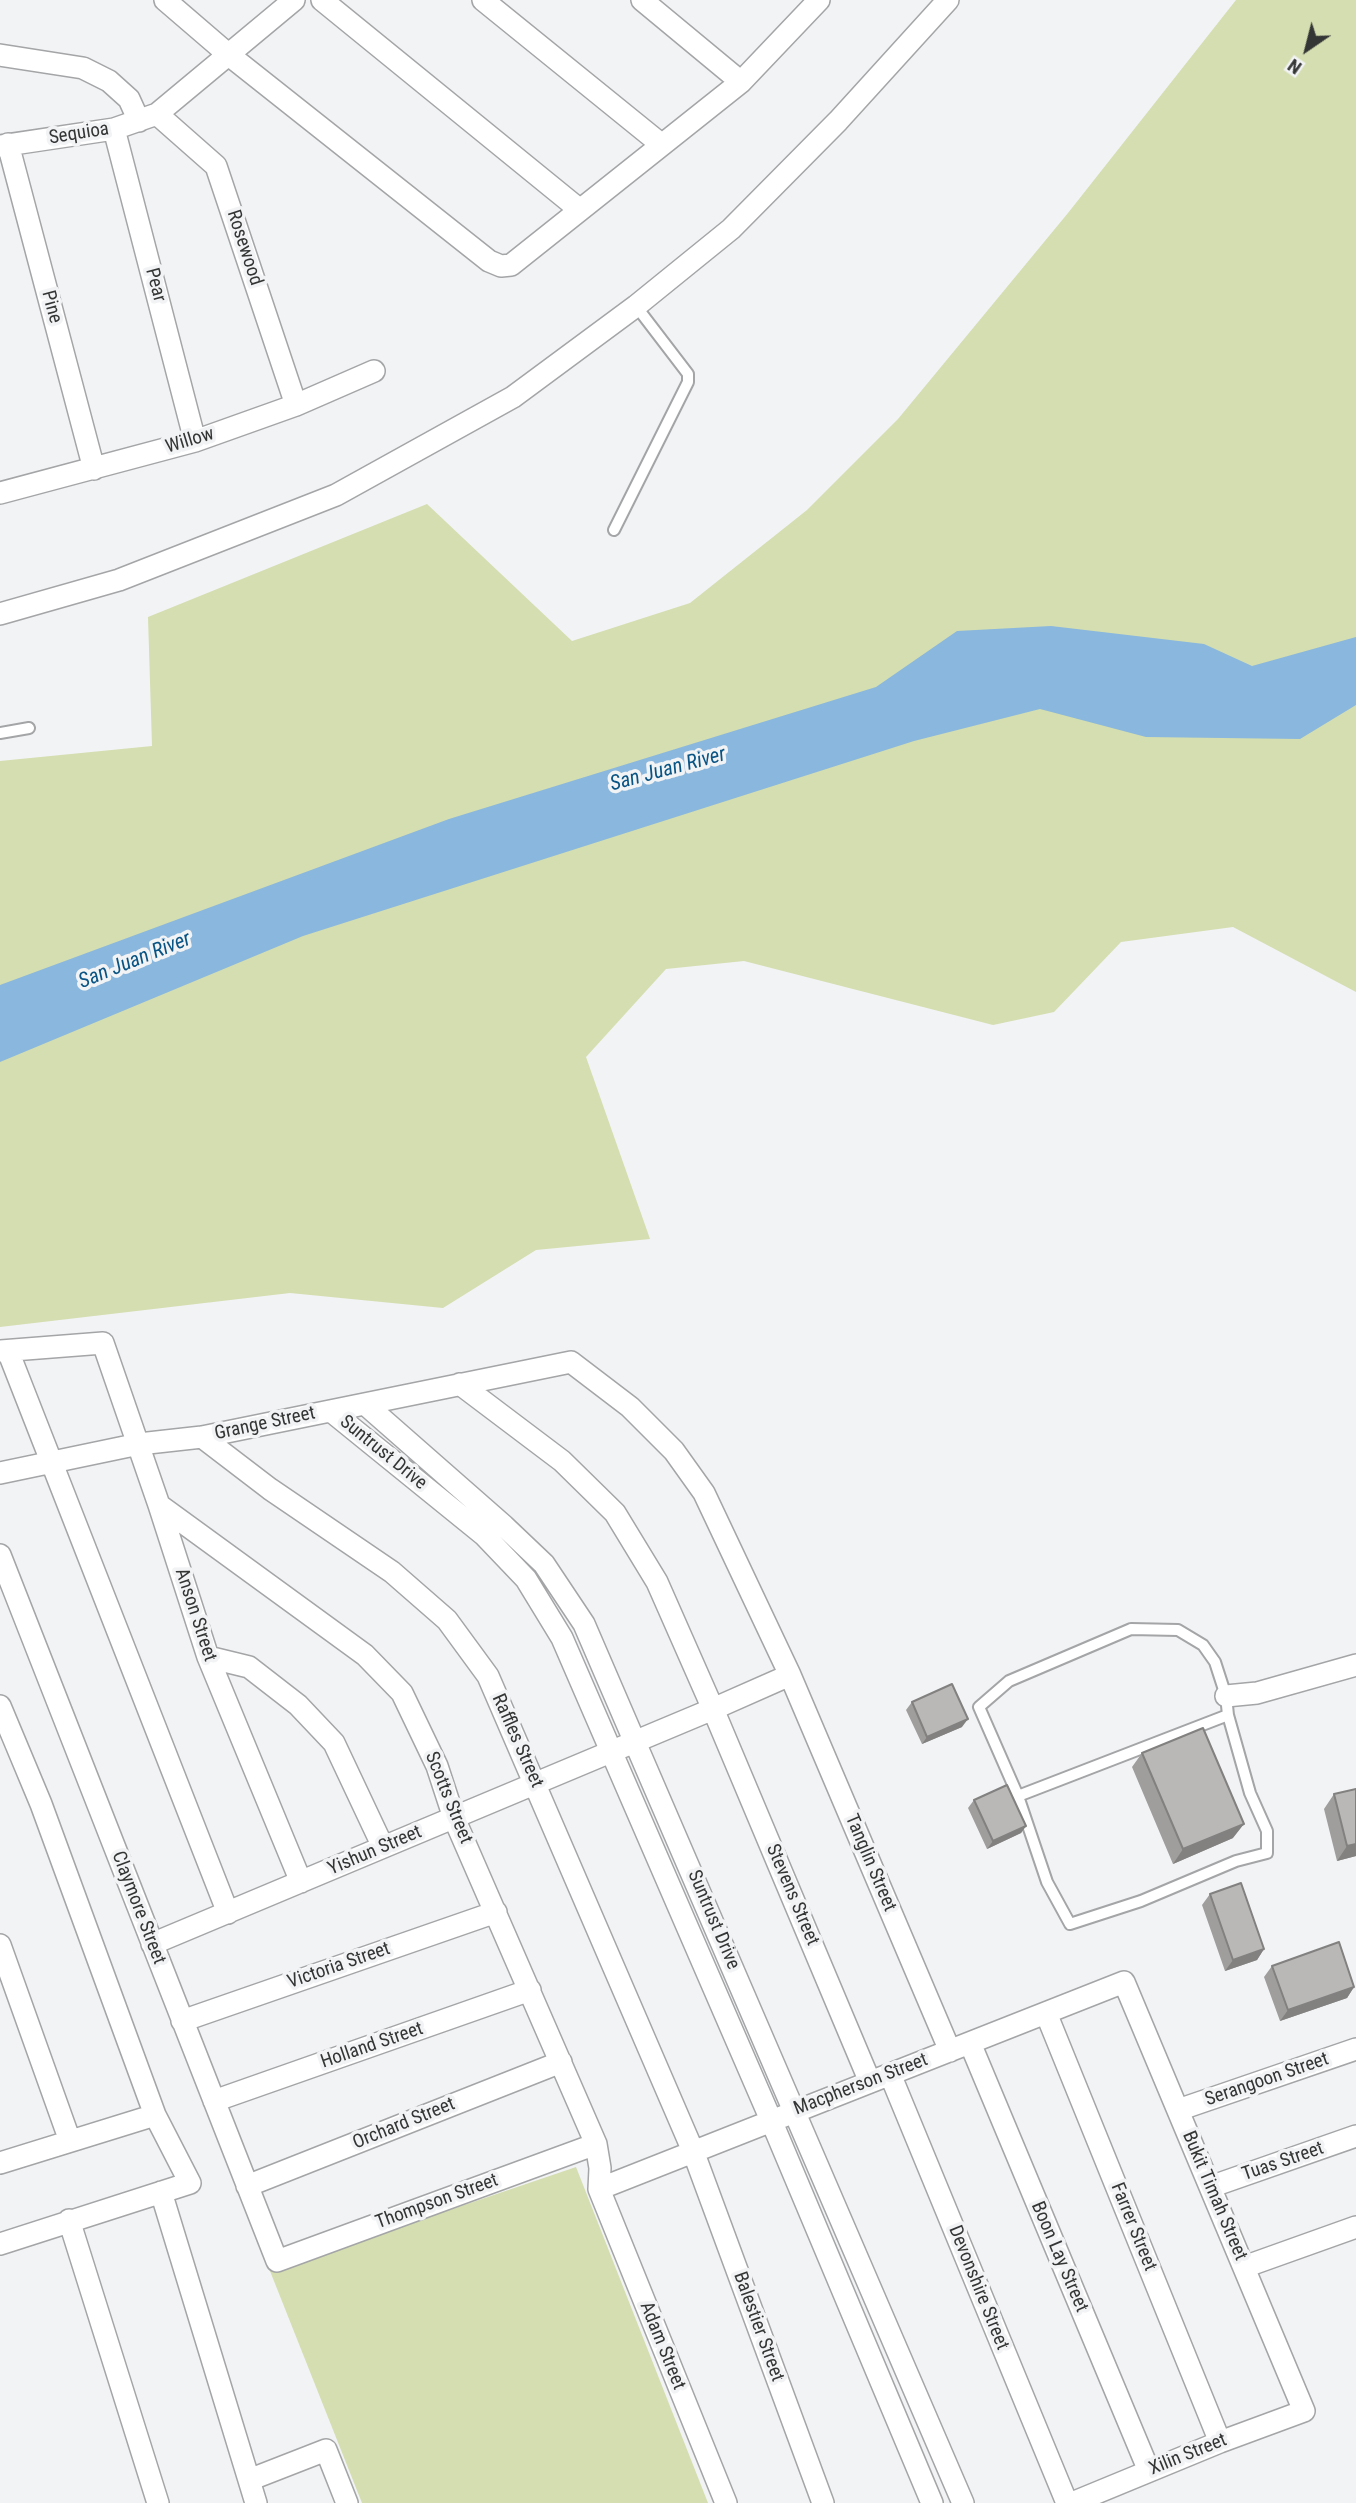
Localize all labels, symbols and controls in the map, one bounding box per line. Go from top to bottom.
north arrow [1272,14,1342,84]
text: N [1283,54,1306,79]
street label: Sequioa [47,118,111,150]
street label: Rosewood [221,207,267,289]
street label: Pear [140,266,170,304]
street label: Pine [36,288,66,326]
street label: Willow [163,423,217,459]
water label: San Juan River [607,742,729,798]
water label: San Juan River [75,927,195,995]
street label: Grange Street [213,1402,317,1446]
street label: Suntrust Drive [335,1411,431,1495]
street label: Anson Street [169,1566,221,1664]
street label: Raffles Street [486,1691,548,1791]
street label: Scotts Street [419,1749,477,1847]
street label: Tanglin Street [839,1811,901,1915]
street label: Yishun Street [325,1821,425,1881]
street label: Stevens Street [760,1841,824,1949]
street label: Claymore Street [106,1848,170,1968]
street label: Suntrust Drive [682,1867,744,1973]
street label: Victoria Street [285,1938,393,1994]
street label: Holland Street [318,2018,426,2074]
street label: Serangoon Street [1202,2048,1332,2112]
street label: Macpherson Street [791,2049,931,2121]
street label: Orchard Street [350,2093,458,2155]
street label: Bukit Timah Street [1177,2128,1251,2264]
street label: Tuas Street [1239,2137,1327,2187]
street label: Thompson Street [373,2169,501,2235]
street label: Farrer Street [1105,2180,1161,2274]
street label: Boon Lay Street [1025,2198,1093,2316]
street label: Devonshire Street [943,2223,1013,2353]
street label: Balestier Street [728,2269,788,2385]
street label: Adam Street [634,2299,690,2393]
street label: Xilin Street [1146,2429,1230,2481]

